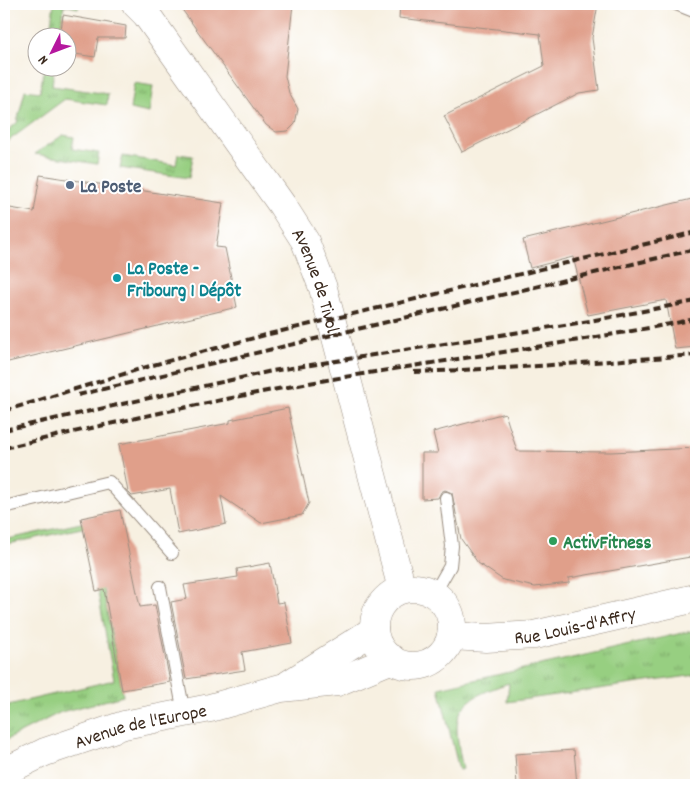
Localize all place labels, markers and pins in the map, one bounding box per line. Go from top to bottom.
place label: La Poste [80,175,141,202]
marker: La Poste [64,179,76,191]
place label: La Poste - Fribourg 1 Dépôt [127,257,241,306]
marker: La Poste - Fribourg 1 Dépôt [111,272,123,284]
place label: ActivFitness [563,531,652,558]
marker: ActivFitness [547,535,559,547]

